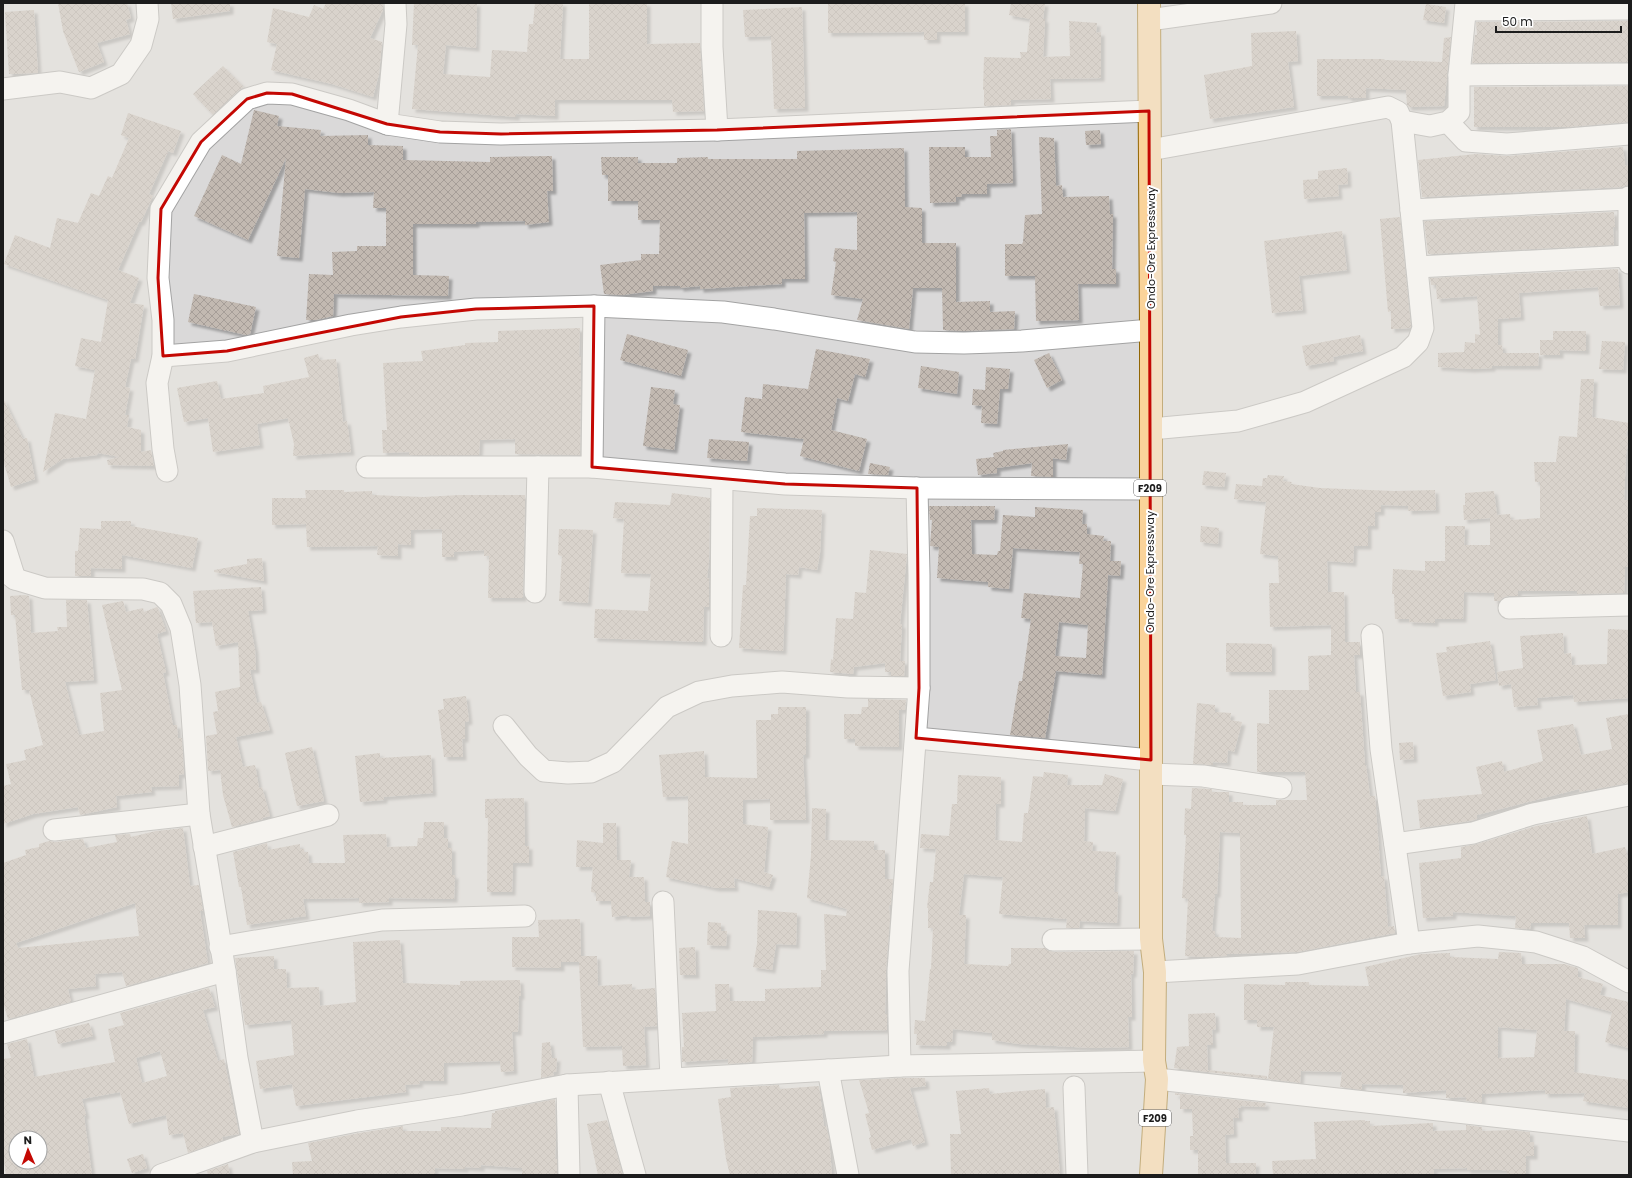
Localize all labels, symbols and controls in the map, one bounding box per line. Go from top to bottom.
scale bar [1496,8,1621,34]
text: 50 m [1502,13,1533,30]
street label: Ondo-Ore Expressway [1143,186,1159,309]
road number: F209 [1134,480,1166,496]
street label: Ondo-Ore Expressway [1142,510,1158,633]
road number: F209 [1139,1110,1171,1126]
north arrow [8,1130,48,1170]
text: N [23,1132,32,1148]

